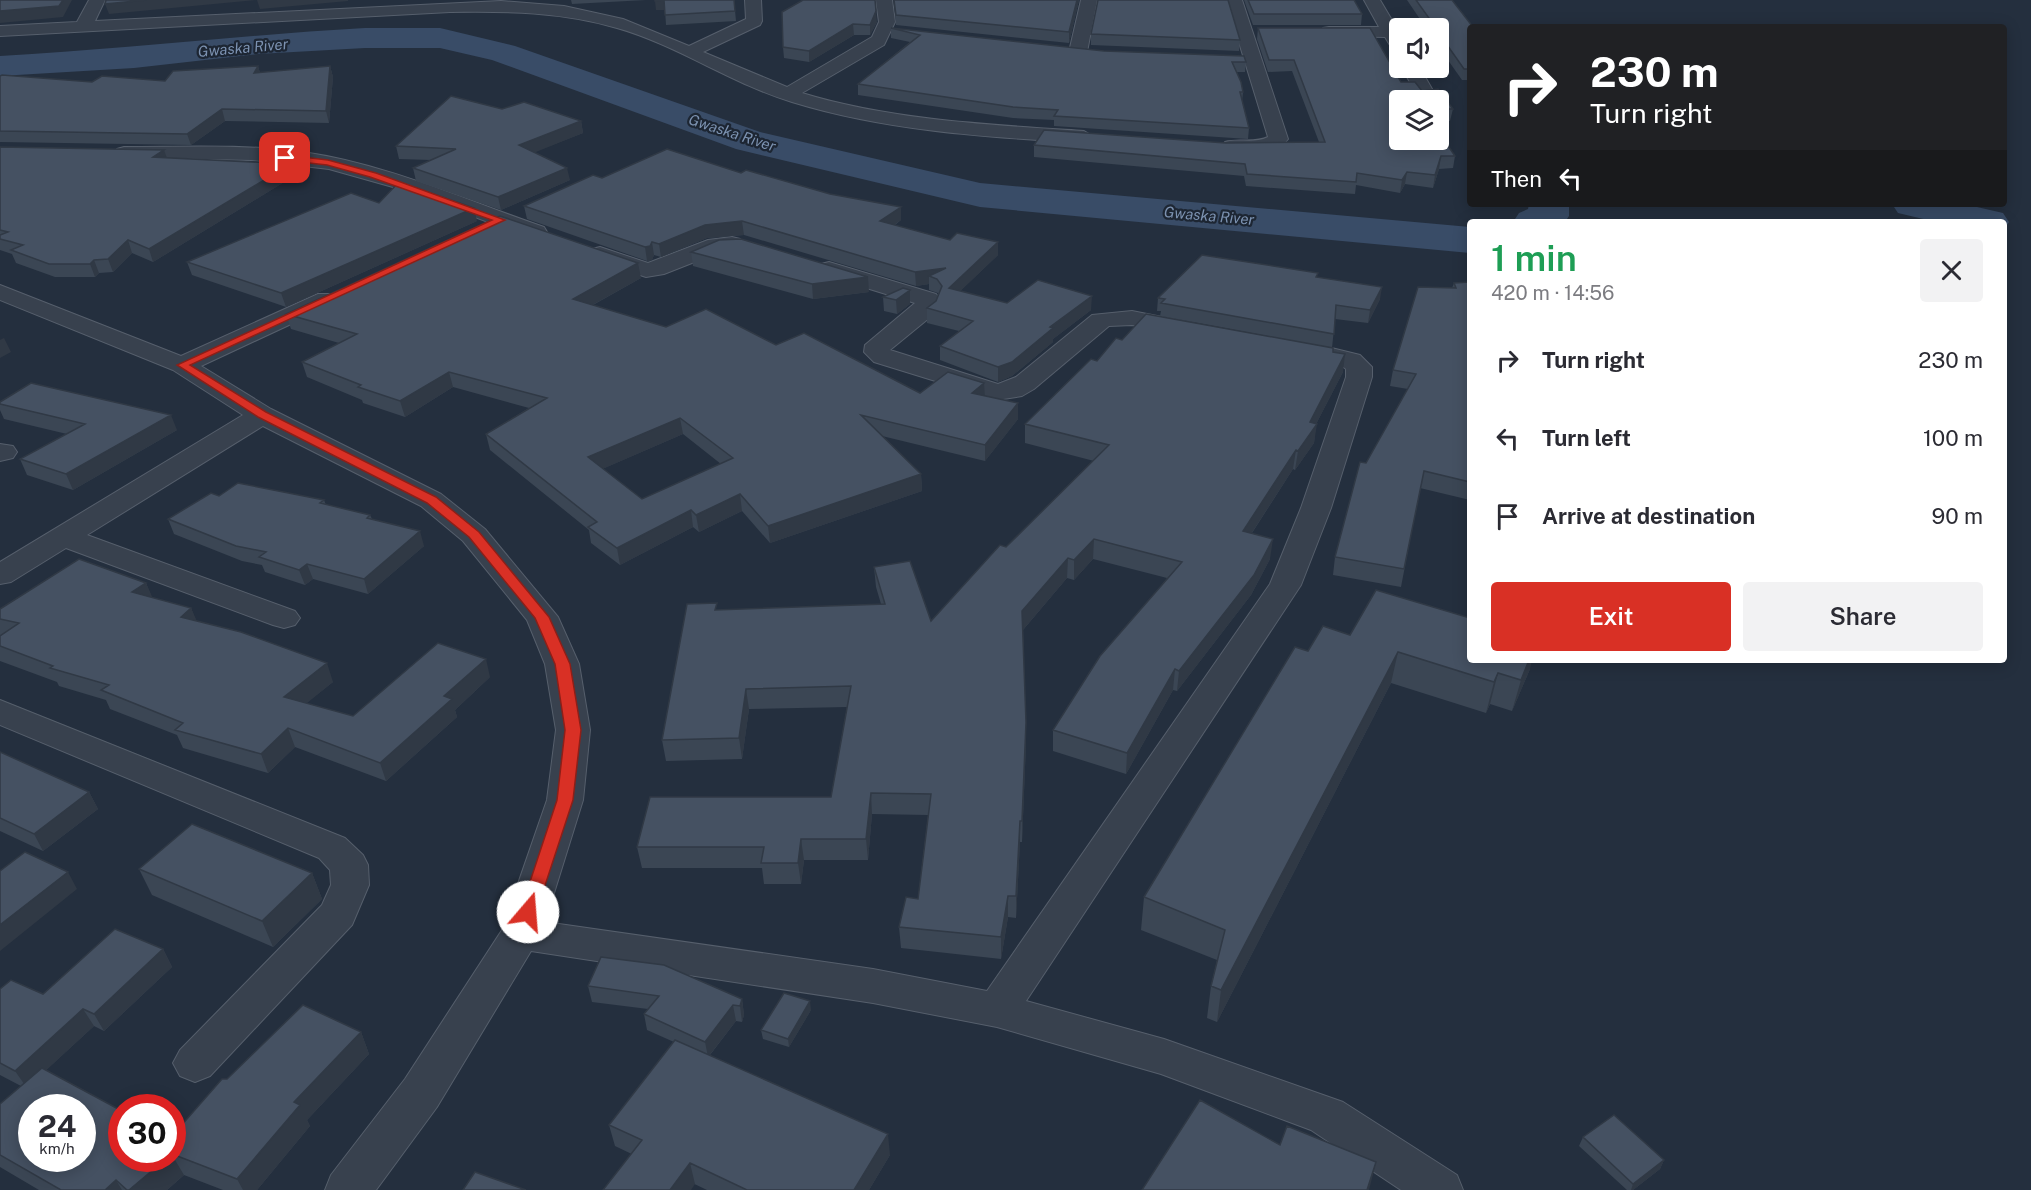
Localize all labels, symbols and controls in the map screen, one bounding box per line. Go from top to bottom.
map controls [1389,18,1449,150]
button: sound [1389,18,1449,78]
water label: Gwaska River [197,35,289,60]
text: 230 m [1590,47,1719,96]
icon: right [1491,48,1569,126]
button: layers [1389,90,1449,150]
text: Turn right [1590,97,1713,129]
water label: Gwaska River [686,110,778,155]
pin [259,132,310,183]
icon: arrive [268,141,301,174]
icon: left [1554,162,1587,195]
text: Then [1491,166,1542,192]
water label: Gwaska River [1163,203,1255,228]
text: 1 min [1491,237,1577,279]
button: close [1920,239,1983,302]
text: 420 m · 14:56 [1491,281,1615,305]
icon: right [1491,344,1524,377]
text: Turn right [1542,347,1645,373]
text: 230 m [1918,347,1983,373]
icon: left [1491,422,1524,455]
text: Turn left [1542,425,1631,451]
text: 100 m [1923,425,1983,451]
icon: arrive [1491,500,1524,533]
text: Arrive at destination [1542,503,1755,529]
text: 90 m [1932,503,1983,529]
button: Exit [1491,582,1731,651]
button: Share [1743,582,1983,651]
position arrow [496,880,560,944]
speed limit sign: 30 [108,1094,186,1172]
text: 24 [38,1108,76,1144]
text: km/h [39,1140,75,1157]

